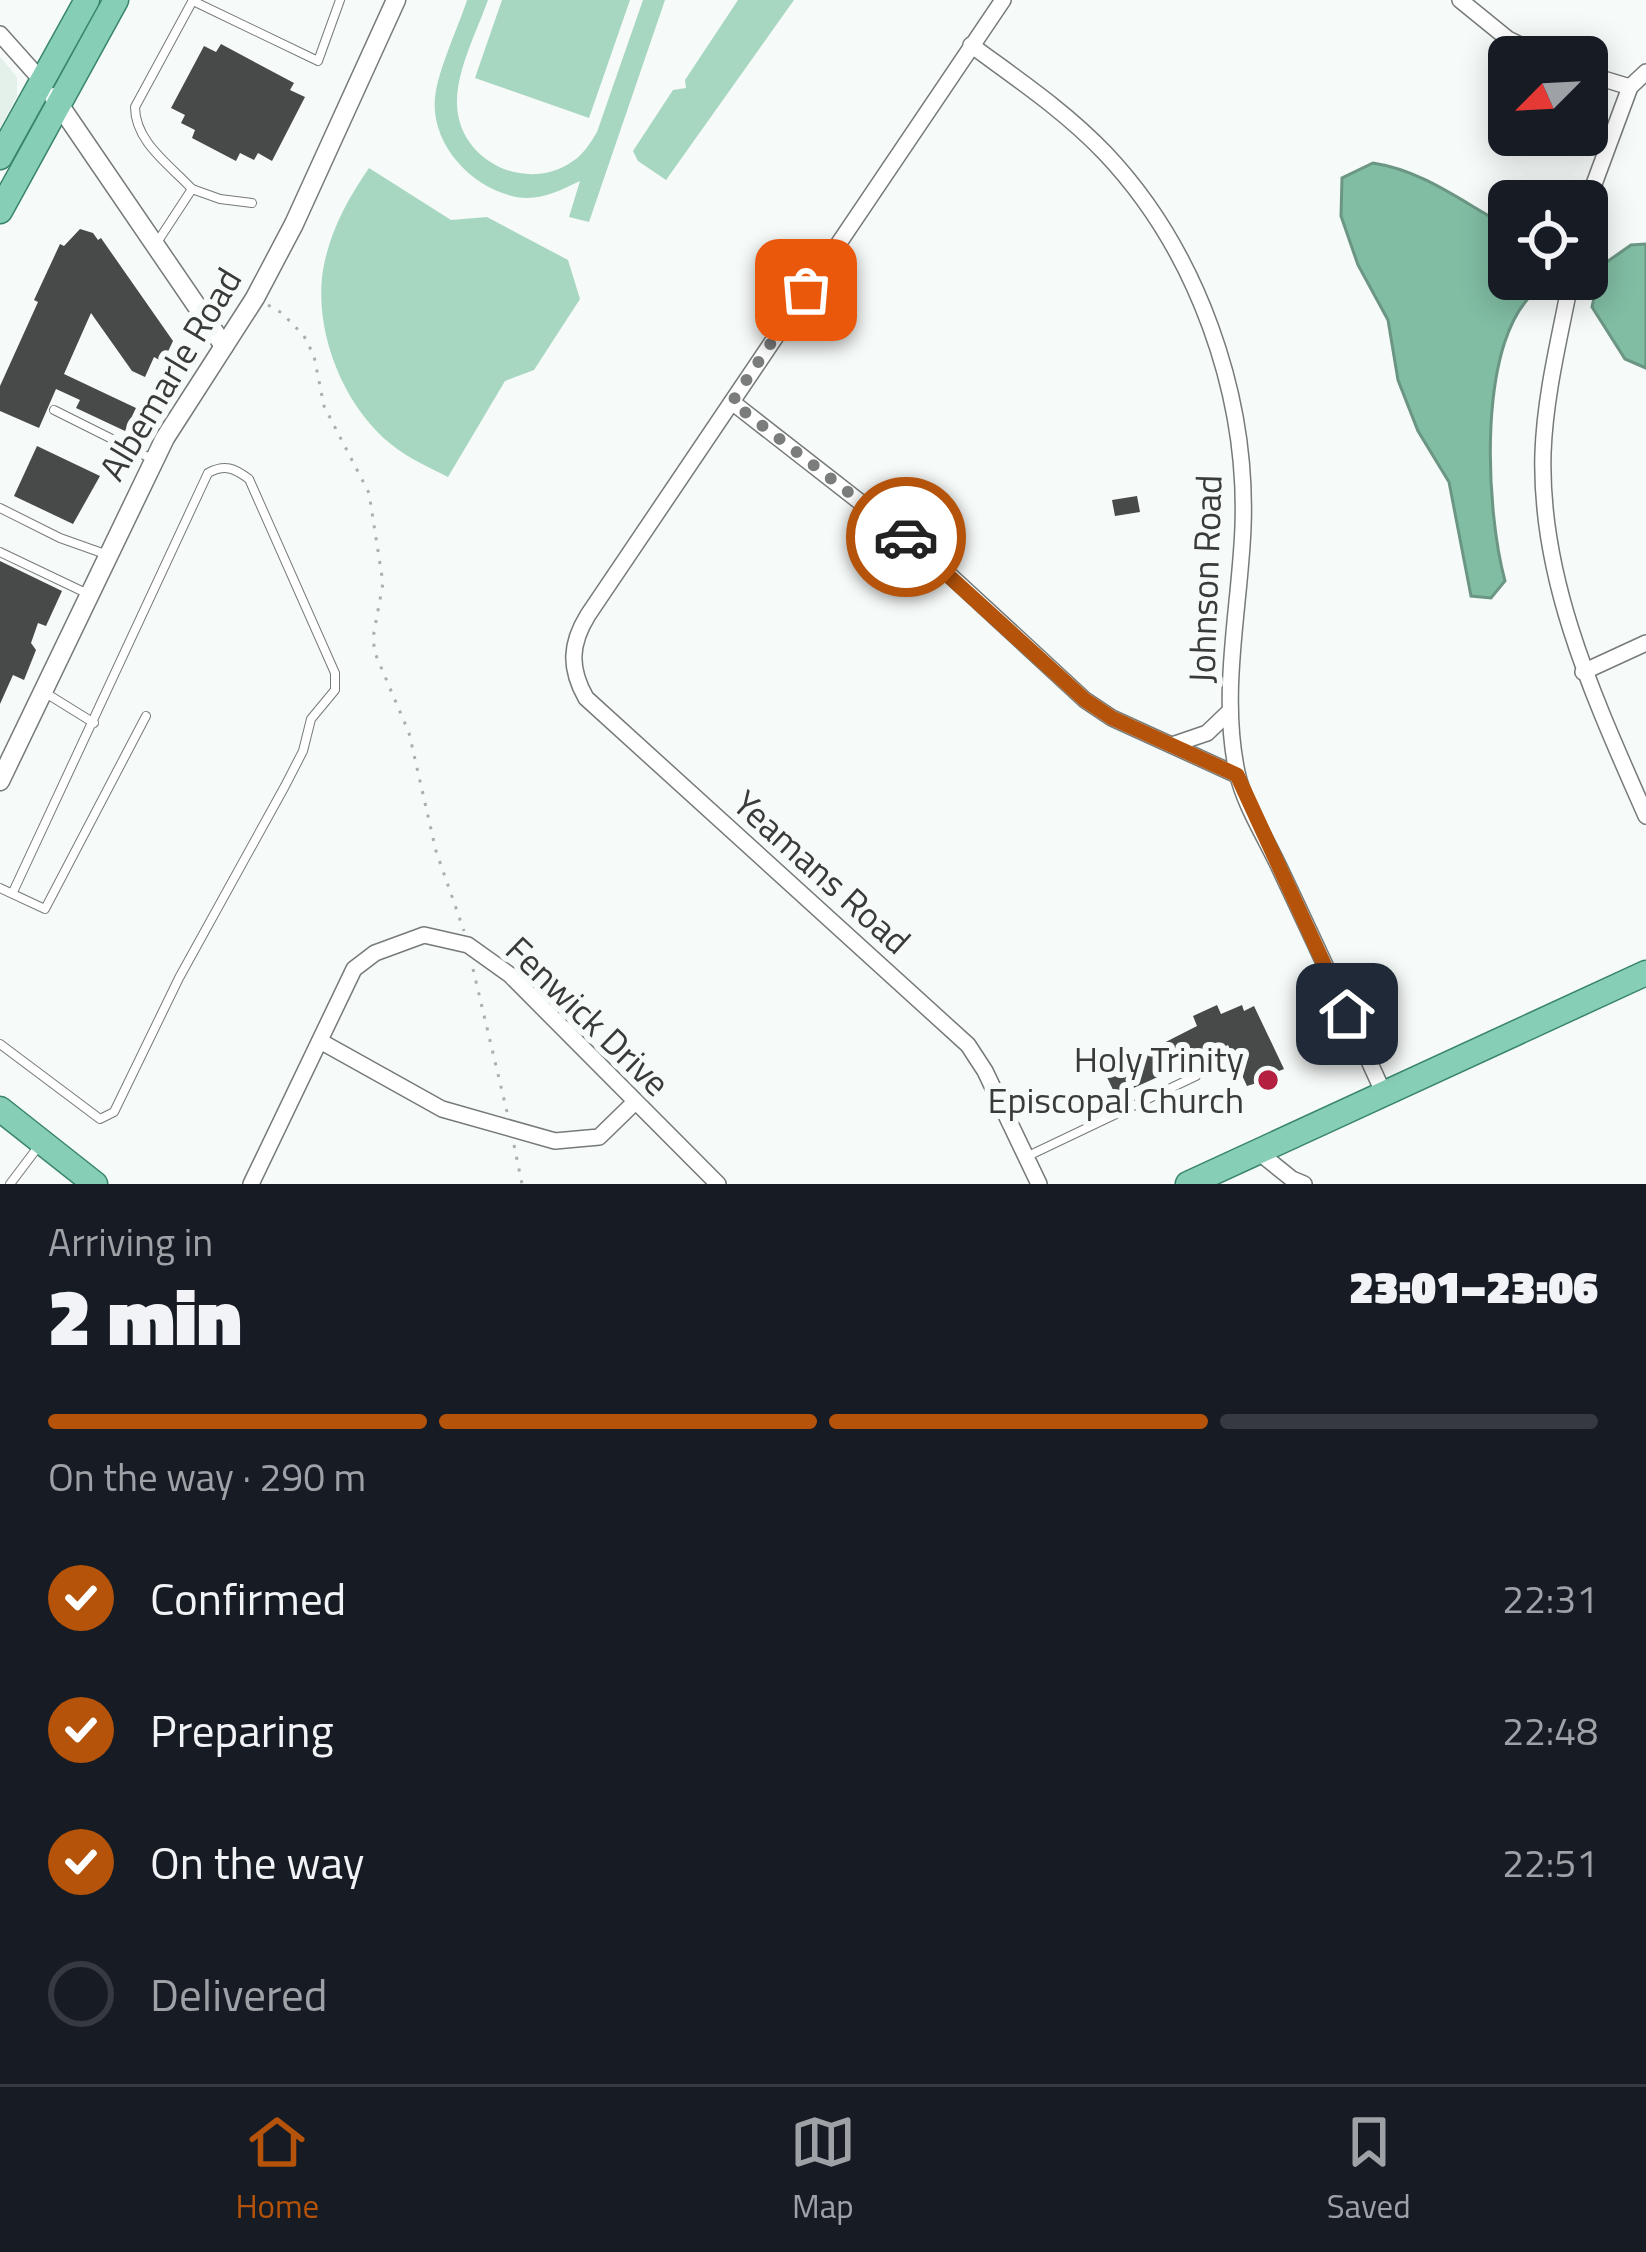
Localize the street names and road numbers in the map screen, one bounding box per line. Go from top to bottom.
street label: Albemarle Road [84,257,255,491]
street label: Johnson Road [1173,474,1236,684]
street label: Yeamans Road [721,777,924,967]
street label: Fenwick Drive [494,923,683,1109]

